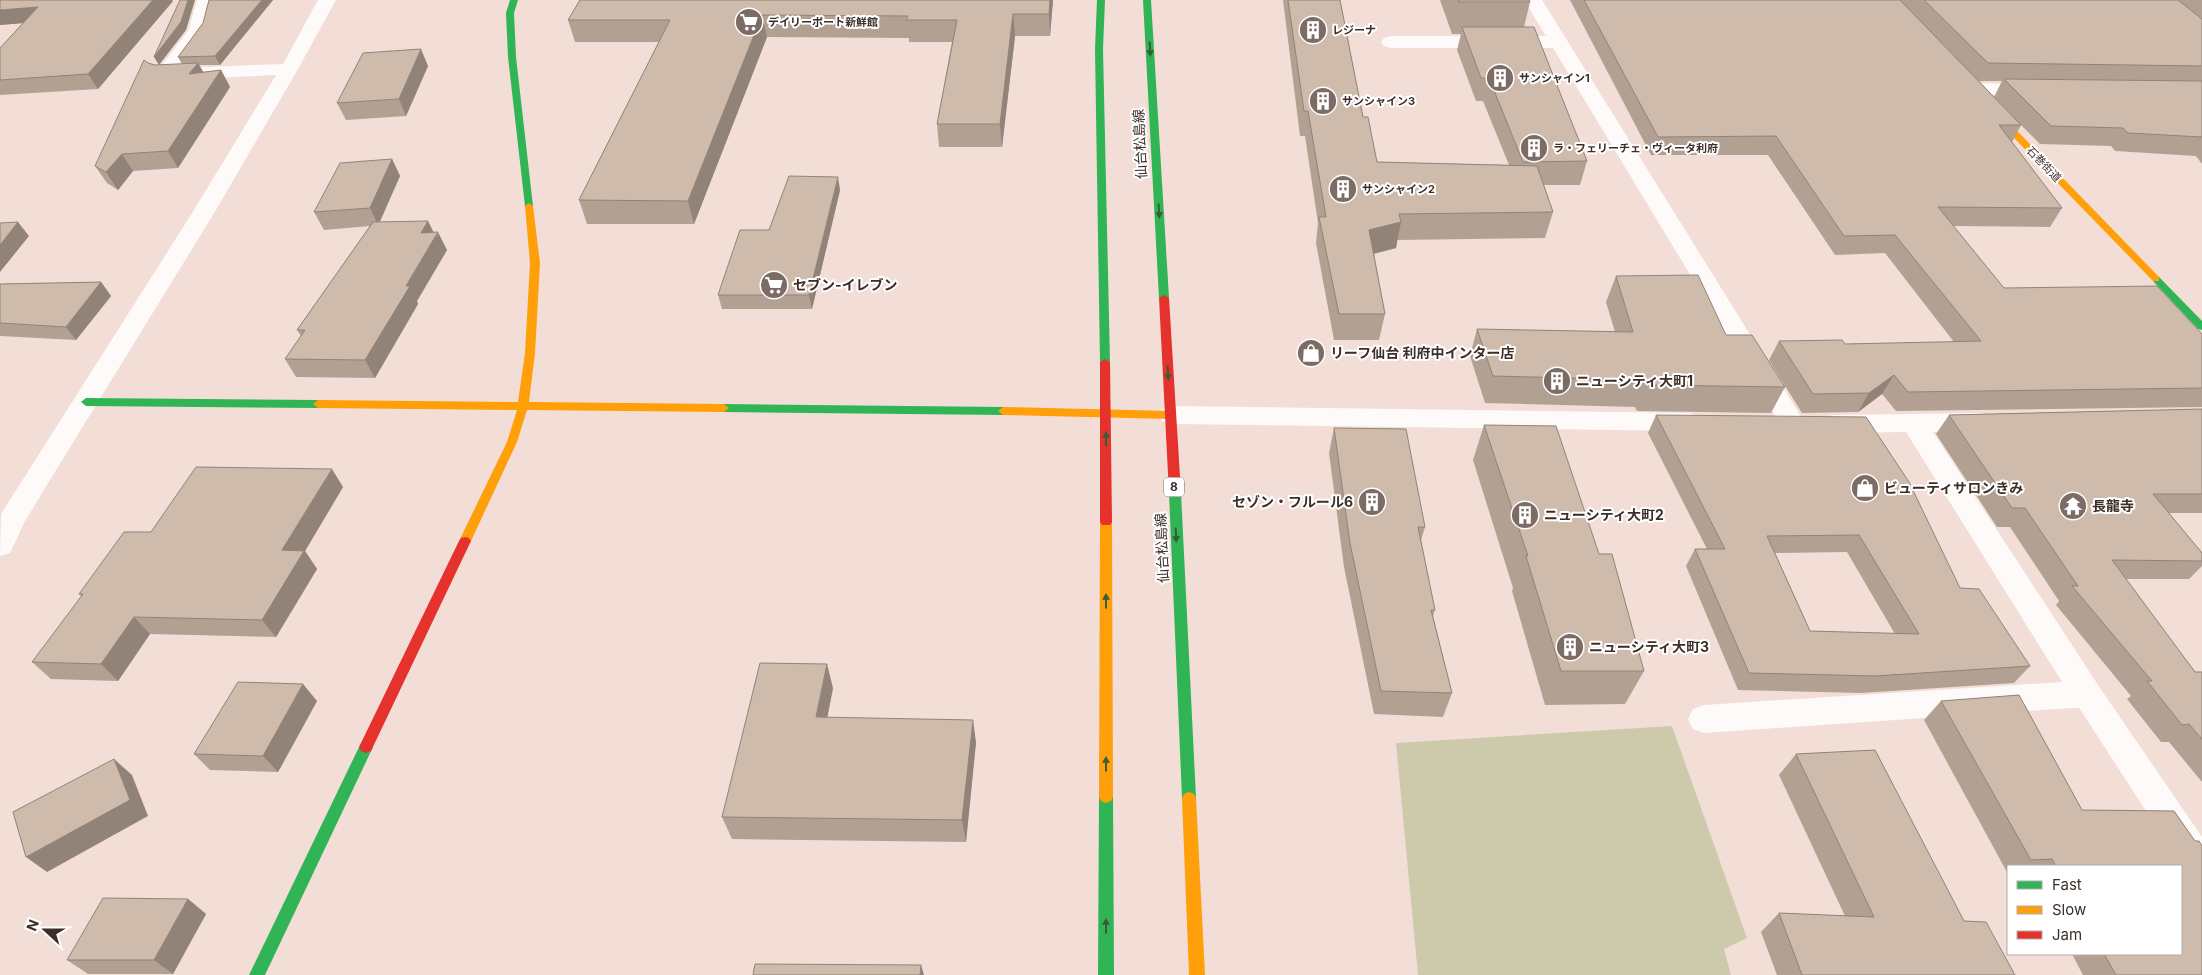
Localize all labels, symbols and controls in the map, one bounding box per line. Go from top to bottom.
supermarket icon: デイリーポート新鮮館 [734,7,764,37]
place label: デイリーポート新鮮館 [768,15,878,29]
building icon: レジーナ [1298,15,1328,45]
place label: レジーナ [1332,23,1376,37]
one-way arrow [1146,41,1154,57]
building icon: サンシャイン1 [1485,63,1515,93]
place label: サンシャイン1 [1519,71,1590,85]
building icon: サンシャイン3 [1308,86,1338,116]
place label: サンシャイン3 [1342,94,1415,108]
street label: 仙台松島線 [1129,109,1150,179]
building icon: ラ・フェリーチェ・ヴィータ利府 [1519,133,1549,163]
place label: ラ・フェリーチェ・ヴィータ利府 [1553,141,1718,155]
street label: 石巻街道 [2024,143,2064,185]
building icon: サンシャイン2 [1328,174,1358,204]
place label: サンシャイン2 [1362,182,1435,196]
one-way arrow [1155,203,1163,219]
supermarket icon: セブン-イレブン [759,270,789,300]
place label: セブン-イレブン [793,276,898,293]
shop icon: リーフ仙台 利府中インター店 [1296,338,1326,368]
place label: リーフ仙台 利府中インター店 [1330,344,1514,361]
one-way arrow [1165,365,1173,381]
building icon: ニューシティ大町1 [1542,366,1572,396]
place label: ニューシティ大町1 [1576,372,1693,389]
one-way arrow [1102,431,1110,447]
shop icon: ビューティサロンきみ [1850,473,1880,503]
road number: 8 [1164,478,1184,497]
place label: ビューティサロンきみ [1884,479,2023,496]
building icon: セゾン・フルール6 [1357,487,1387,517]
temple icon: 長龍寺 [2058,491,2088,521]
place label: セゾン・フルール6 [1232,493,1353,510]
place label: 長龍寺 [2092,497,2134,514]
building icon: ニューシティ大町2 [1510,500,1540,530]
place label: ニューシティ大町2 [1544,506,1664,523]
street label: 仙台松島線 [1151,513,1172,583]
one-way arrow [1173,528,1181,544]
one-way arrow [1102,593,1110,609]
building icon: ニューシティ大町3 [1555,632,1585,662]
place label: ニューシティ大町3 [1589,638,1709,655]
one-way arrow [1102,756,1110,772]
legend [2007,865,2182,955]
text: Fast [2052,875,2082,894]
text: Slow [2052,900,2086,919]
north arrow [20,905,70,955]
text: N [23,917,42,933]
one-way arrow [1102,918,1110,934]
text: Jam [2052,925,2082,944]

